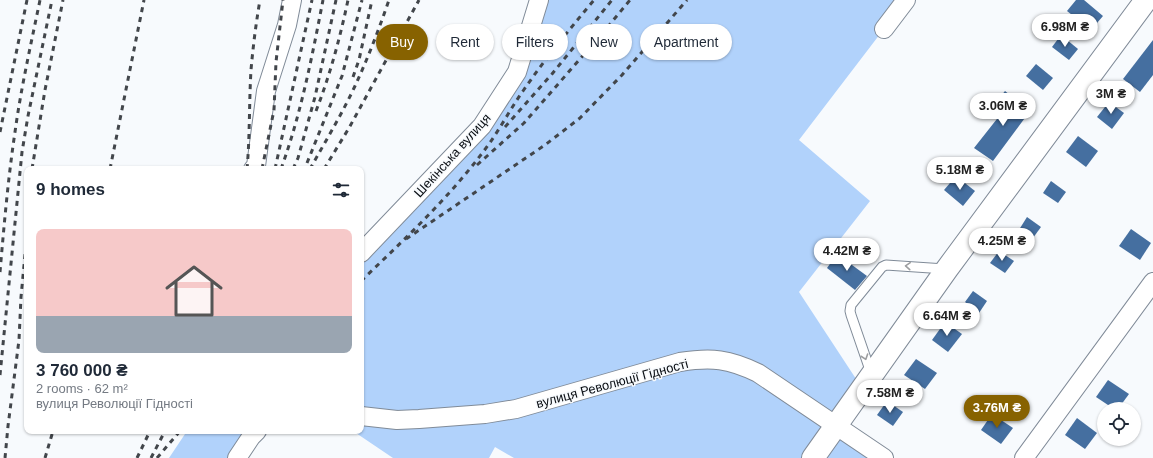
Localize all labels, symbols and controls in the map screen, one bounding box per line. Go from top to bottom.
pin: 6.98M ₴ [1028,14,1102,48]
text: 6.98M ₴ [1041,19,1089,34]
chip: Buy [376,24,428,60]
chip: Rent [436,24,494,60]
chip: Filters [502,24,568,60]
chip: New [576,24,632,60]
chip: Apartment [640,24,732,60]
pin: 3M ₴ [1087,81,1135,115]
text: 3M ₴ [1096,86,1126,101]
pin: 3.06M ₴ [966,93,1040,127]
text: 3.06M ₴ [979,98,1027,113]
street label: Шекінська вулиця [411,110,494,200]
pin: 5.18M ₴ [923,157,997,191]
text: 5.18M ₴ [936,162,984,177]
icon: filters [330,179,352,201]
text: 9 homes [36,180,105,199]
pin: 4.25M ₴ [965,228,1039,262]
text: 4.25M ₴ [978,233,1026,248]
pin: 4.42M ₴ [810,238,884,272]
text: 4.42M ₴ [823,243,871,258]
icon: home [158,255,230,327]
one-way arrow [905,262,911,271]
pin: 6.64M ₴ [910,303,984,337]
text: 6.64M ₴ [923,308,971,323]
one-way arrow [861,353,869,360]
street label: вулиця Революції Гідності [534,356,690,411]
text: 3 760 000 ₴ [36,361,128,380]
pin: 7.58M ₴ [853,380,927,414]
text: 2 rooms · 62 m² [36,381,128,396]
text: 7.58M ₴ [866,385,914,400]
pin: 3.76M ₴ [960,395,1034,429]
text: вулиця Революції Гідності [36,396,193,411]
text: 3.76M ₴ [973,400,1021,415]
map controls [1097,402,1141,446]
button: locate [1097,402,1141,446]

